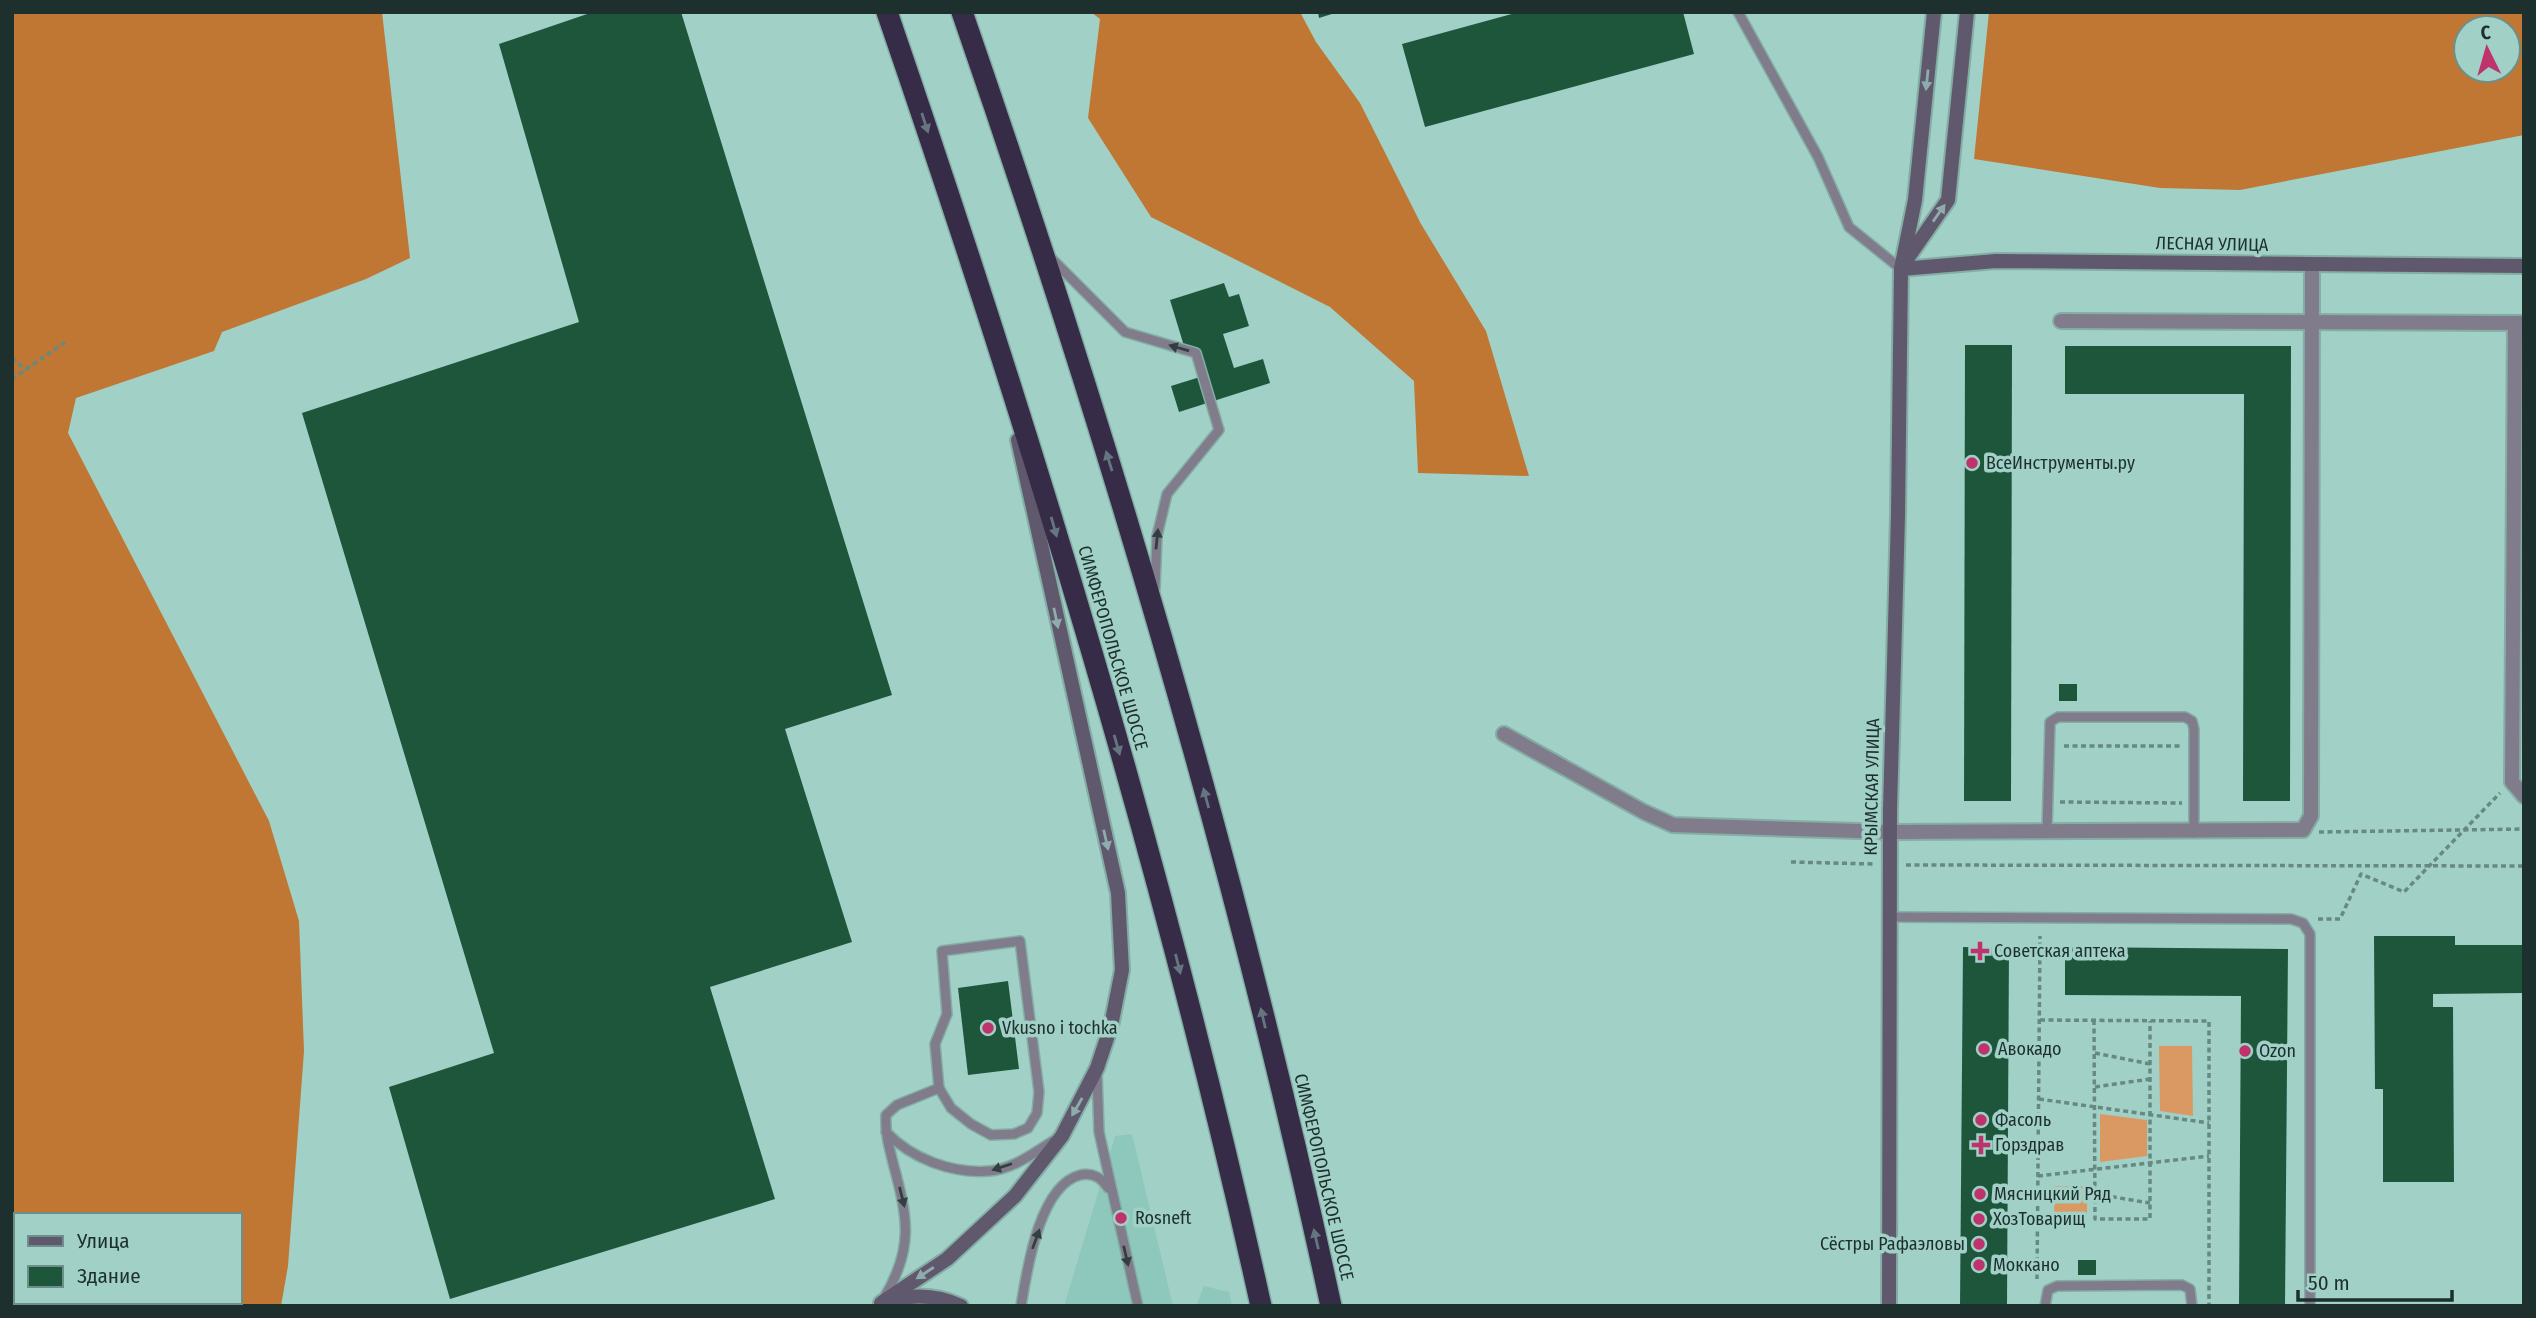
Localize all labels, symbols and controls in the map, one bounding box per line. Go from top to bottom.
north arrow [2452,14,2522,84]
text: С [2480,21,2492,44]
one-way arrow [1922,69,1933,91]
one-way arrow [920,113,931,134]
one-way arrow [1932,204,1946,222]
street label: ЛЕСНАЯ УЛИЦА [2155,232,2269,256]
one-way arrow [1167,342,1189,353]
one-way arrow [1104,451,1114,472]
place label: ВсеИнструменты.ру [1986,452,2135,474]
marker: ВсеИнструменты.ру [1964,455,1980,471]
one-way arrow [1049,516,1059,537]
one-way arrow [1152,528,1163,550]
street label: СИМФЕРОПОЛЬСКОЕ ШОССЕ [1073,543,1153,753]
one-way arrow [1051,607,1062,629]
street label: КРЫМСКАЯ УЛИЦА [1860,718,1884,856]
one-way arrow [1112,734,1123,756]
one-way arrow [1201,787,1211,808]
one-way arrow [1100,829,1111,851]
place label: Советская аптека [1994,940,2126,962]
marker: Советская аптека [1972,943,1988,959]
one-way arrow [1173,953,1184,975]
one-way arrow [1257,1007,1268,1029]
place label: Vkusno i tochka [1002,1017,1118,1039]
marker: Vkusno i tochka [980,1020,996,1036]
place label: Авокадо [1998,1038,2061,1060]
place label: Ozon [2259,1040,2296,1062]
marker: Авокадо [1976,1041,1992,1057]
marker: Ozon [2237,1043,2253,1059]
street label: СИМФЕРОПОЛЬСКОЕ ШОССЕ [1289,1071,1359,1283]
one-way arrow [1071,1098,1083,1117]
place label: Фасоль [1995,1109,2051,1131]
marker: Фасоль [1973,1112,1989,1128]
place label: Горздрав [1995,1134,2064,1156]
marker: Горздрав [1973,1137,1989,1153]
one-way arrow [991,1162,1012,1173]
place label: Мясницкий Ряд [1994,1183,2111,1205]
one-way arrow [897,1186,908,1208]
marker: Мясницкий Ряд [1972,1186,1988,1202]
place label: Rosneft [1135,1207,1192,1229]
place label: ХозТоварищ [1993,1208,2085,1230]
marker: Rosneft [1113,1210,1129,1226]
marker: ХозТоварищ [1971,1211,1987,1227]
legend [14,1213,242,1304]
text: Улица [76,1228,130,1254]
one-way arrow [1310,1228,1321,1250]
one-way arrow [1030,1229,1041,1250]
place label: Сёстры Рафаэловы [1820,1233,1965,1255]
marker: Сёстры Рафаэловы [1971,1236,1987,1252]
one-way arrow [1121,1245,1132,1267]
place label: Моккано [1993,1254,2060,1276]
marker: Моккано [1971,1257,1987,1273]
scale bar [2298,1258,2452,1302]
text: Здание [77,1263,141,1289]
one-way arrow [916,1267,935,1280]
text: 50 m [2308,1270,2350,1296]

